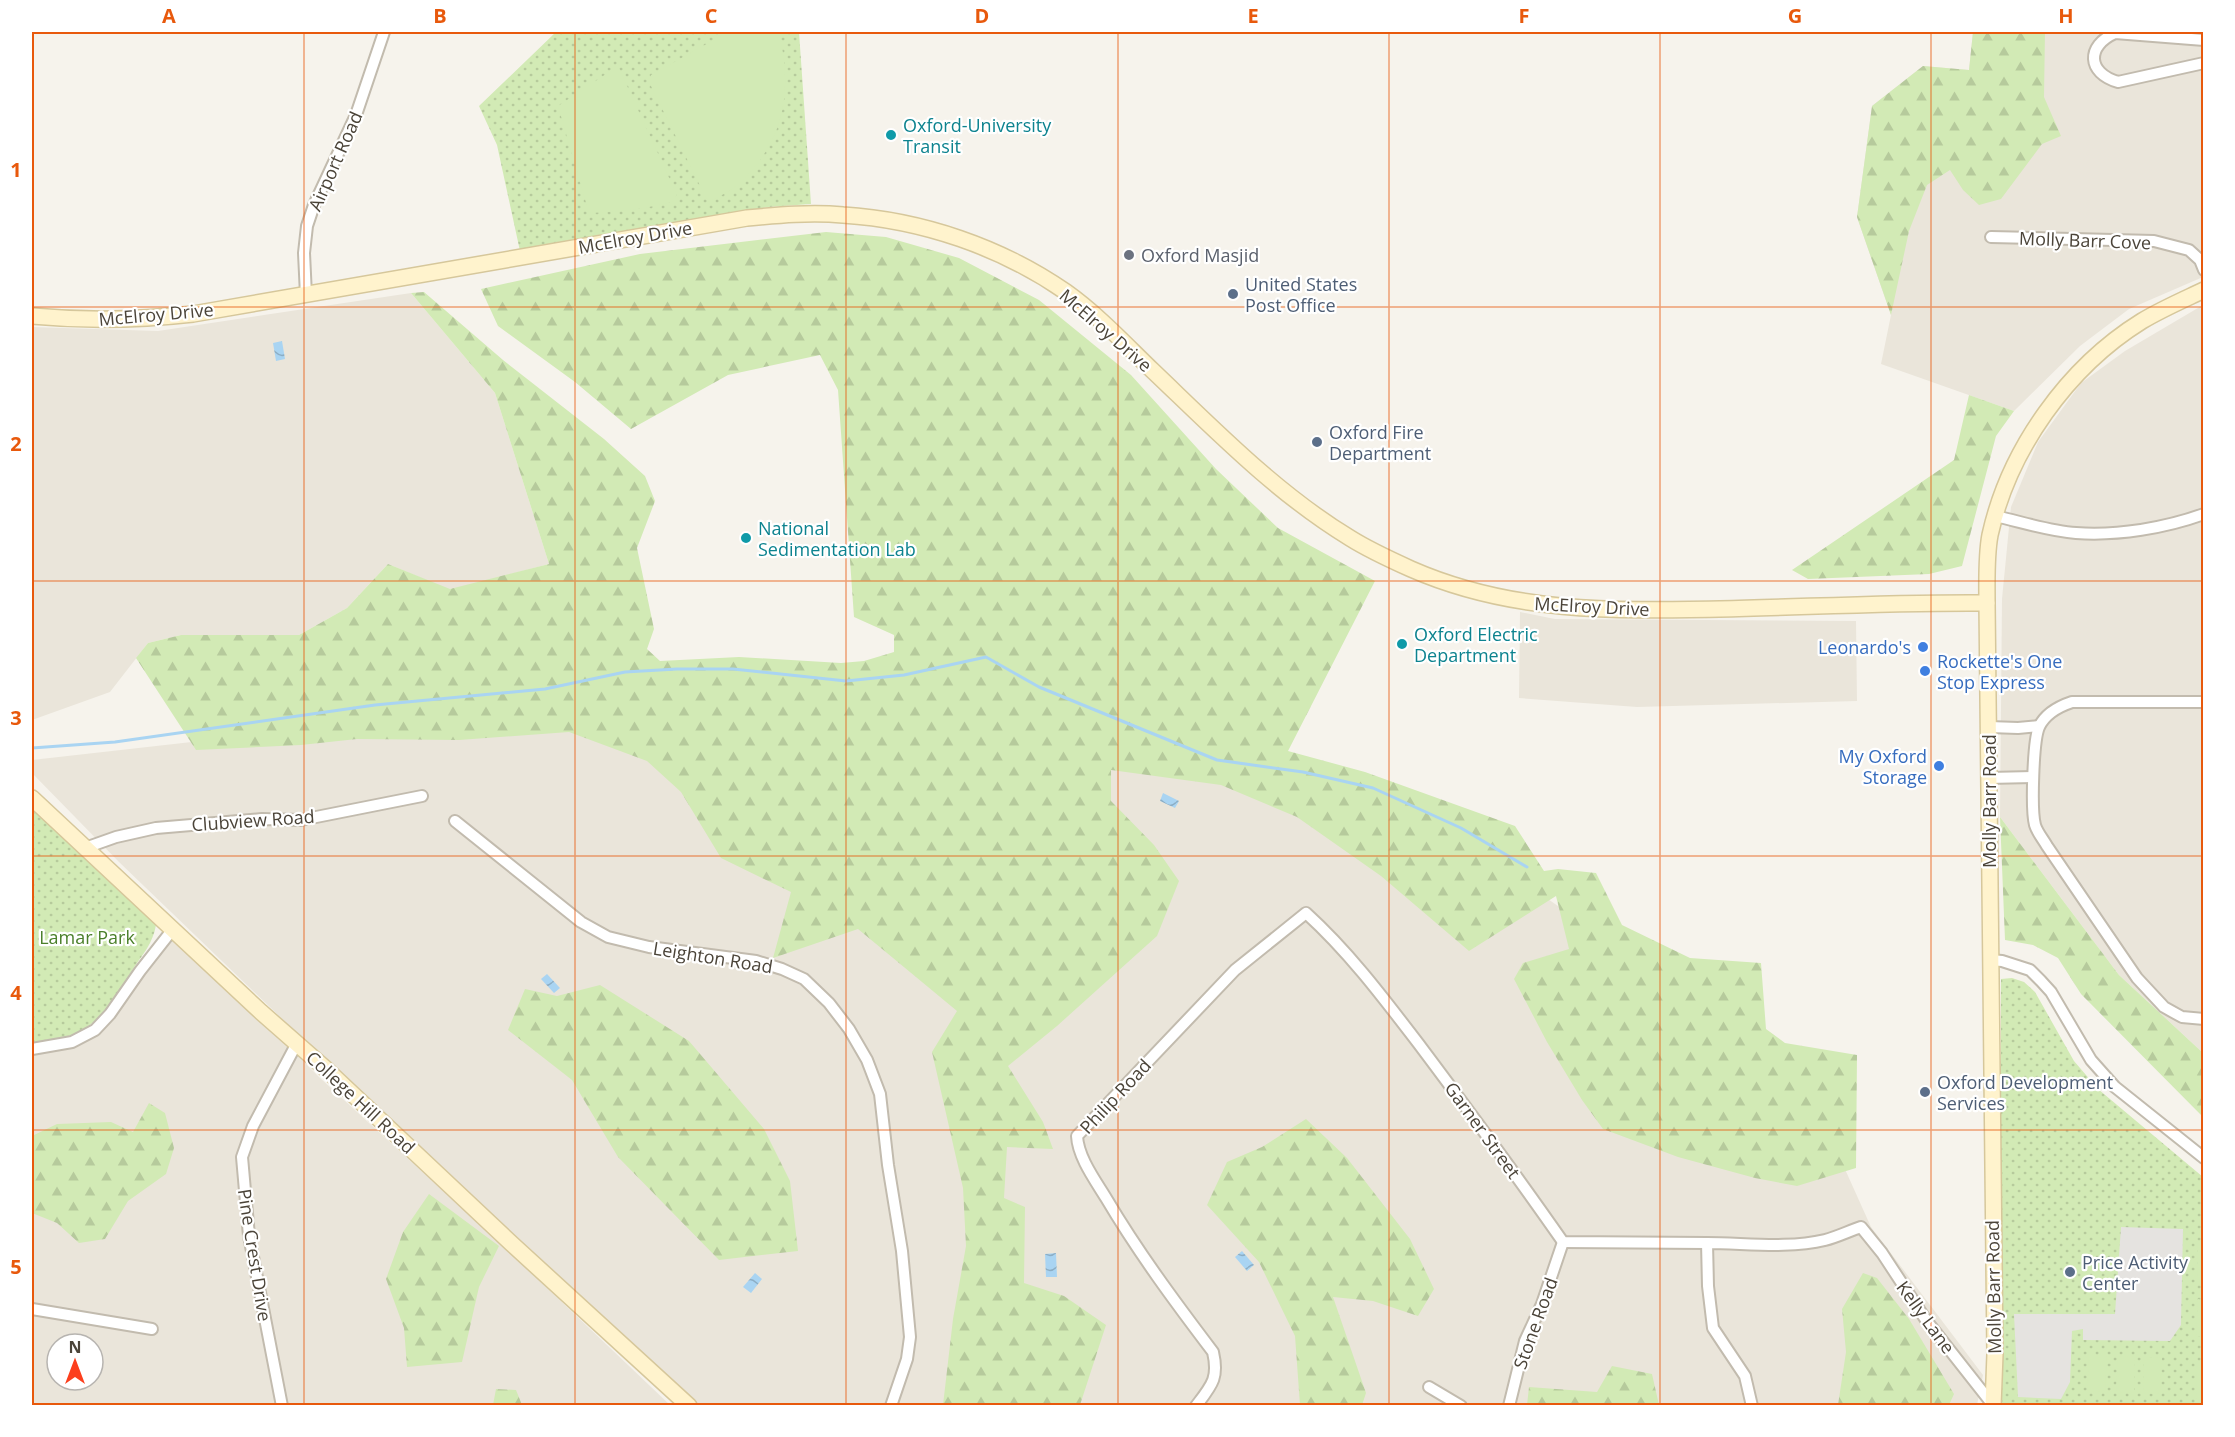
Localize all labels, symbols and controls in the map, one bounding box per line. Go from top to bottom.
text: A [162,2,176,29]
text: B [433,2,447,29]
text: C [705,2,718,29]
text: D [975,2,989,29]
text: E [1247,2,1259,29]
text: F [1519,2,1529,29]
text: G [1788,2,1802,29]
text: H [2058,2,2074,29]
street label: Airport Road [302,107,368,215]
place label: Oxford-University Transit [903,113,1052,158]
marker: Oxford-University Transit [884,128,898,142]
text: 1 [10,156,22,183]
street label: McElroy Drive [576,215,694,259]
street label: Molly Barr Cove [2019,226,2151,254]
place label: Oxford Masjid [1141,243,1259,267]
marker: Oxford Masjid [1122,248,1136,262]
place label: United States Post Office [1245,272,1357,317]
street label: McElroy Drive [1055,283,1157,377]
marker: United States Post Office [1226,287,1240,301]
street label: McElroy Drive [98,297,214,331]
place label: Oxford Fire Department [1329,420,1431,465]
text: 2 [10,430,22,457]
marker: Oxford Fire Department [1310,435,1324,449]
place label: National Sedimentation Lab [758,516,916,561]
marker: National Sedimentation Lab [739,531,753,545]
street label: McElroy Drive [1534,591,1650,621]
place label: Oxford Electric Department [1414,622,1538,667]
place label: Leonardo's [1818,635,1911,659]
marker: Oxford Electric Department [1395,637,1409,651]
marker: Leonardo's [1916,640,1930,654]
place label: Rockette's One Stop Express [1937,649,2062,694]
marker: Rockette's One Stop Express [1918,664,1932,678]
text: 3 [10,704,22,731]
street label: Molly Barr Road [1977,734,2001,868]
place label: My Oxford Storage [1838,744,1927,789]
marker: My Oxford Storage [1932,759,1946,773]
street label: Clubview Road [191,804,315,836]
park label: Lamar Park [39,925,135,949]
street label: Leighton Road [651,936,775,978]
text: 4 [10,979,22,1006]
street label: College Hill Road [301,1045,421,1159]
street label: Philip Road [1074,1053,1156,1139]
place label: Oxford Development Services [1937,1070,2113,1115]
street label: Garner Street [1440,1077,1526,1183]
marker: Oxford Development Services [1918,1085,1932,1099]
street label: Pine Crest Drive [233,1187,277,1323]
street label: Molly Barr Road [1980,1220,2006,1354]
place label: Price Activity Center [2082,1250,2189,1295]
text: 5 [10,1253,22,1280]
marker: Price Activity Center [2063,1265,2077,1279]
street label: Stone Road [1507,1274,1563,1372]
street label: Kelly Lane [1891,1276,1961,1358]
north arrow [45,1332,105,1392]
text: N [68,1336,82,1358]

